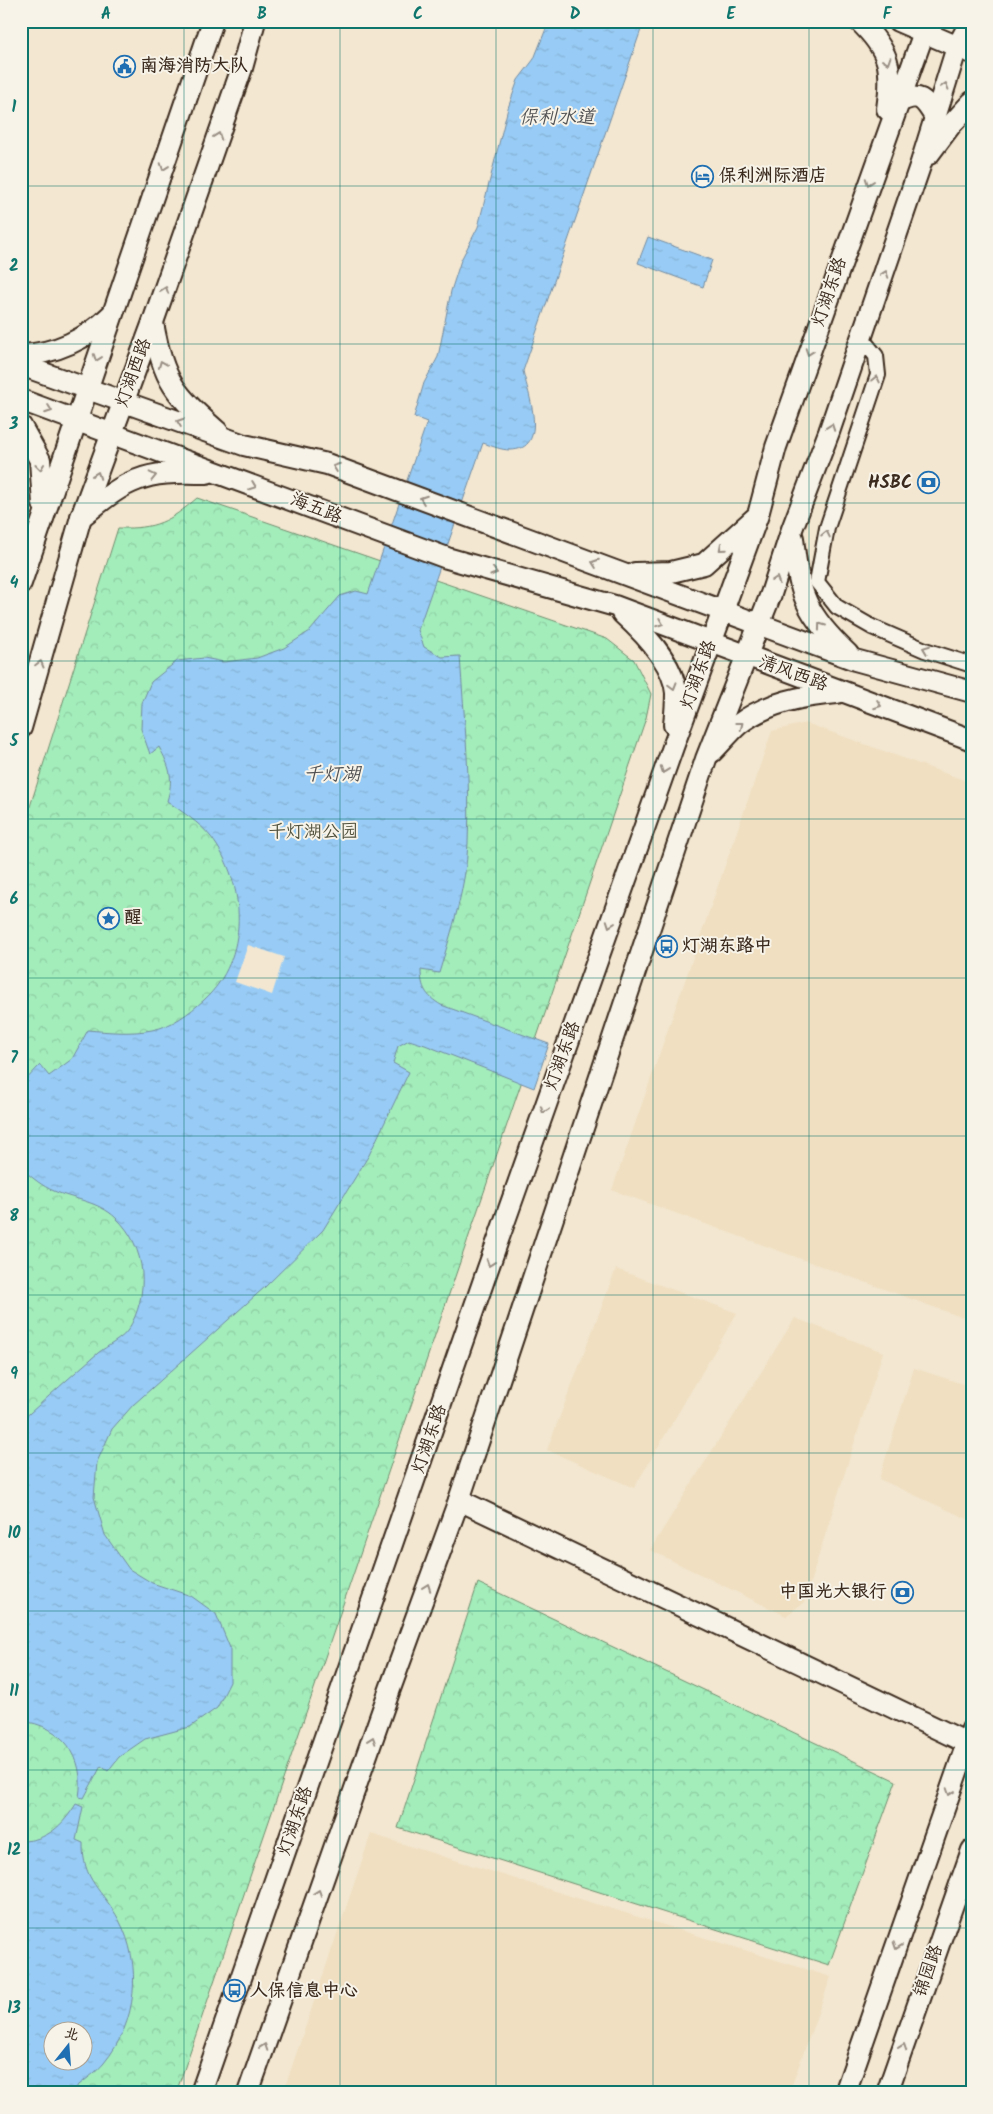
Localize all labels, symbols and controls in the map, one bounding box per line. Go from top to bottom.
text: A [101,2,111,27]
text: B [257,2,267,27]
text: C [413,2,423,27]
text: D [570,2,581,27]
text: E [727,2,737,27]
text: F [883,2,893,27]
place label: 南海消防大队 [140,52,248,81]
public building icon: 南海消防大队 [112,54,136,78]
one-way arrow [881,56,891,65]
one-way arrow [939,82,949,90]
text: 1 [12,95,17,120]
water label: 保利水道 [519,103,597,133]
one-way arrow [212,132,222,141]
one-way arrow [160,162,170,170]
place label: 保利洲际酒店 [719,162,827,191]
hotel icon: 保利洲际酒店 [691,164,715,188]
one-way arrow [865,177,875,186]
street label: 灯湖东路 [805,253,855,331]
text: 2 [9,254,19,279]
one-way arrow [879,270,889,278]
one-way arrow [159,286,169,294]
street label: 灯湖西路 [108,334,160,412]
one-way arrow [805,347,815,355]
one-way arrow [93,353,103,361]
one-way arrow [158,360,169,369]
one-way arrow [870,375,881,384]
one-way arrow [44,404,53,414]
text: 3 [9,412,19,437]
one-way arrow [176,418,185,428]
one-way arrow [825,423,835,432]
one-way arrow [332,463,341,473]
one-way arrow [34,464,45,472]
place label: HSBC [868,469,912,498]
one-way arrow [91,471,101,480]
one-way arrow [149,471,158,482]
bank icon: HSBC [916,471,940,495]
one-way arrow [248,480,257,490]
street label: 海五路 [286,486,346,532]
one-way arrow [419,495,427,505]
one-way arrow [820,529,831,538]
one-way arrow [719,543,728,552]
one-way arrow [591,559,600,569]
one-way arrow [489,566,497,576]
text: 4 [10,571,19,596]
one-way arrow [770,576,780,584]
one-way arrow [655,617,664,627]
one-way arrow [817,623,827,632]
street label: 灯湖东路 [673,636,725,714]
one-way arrow [922,645,931,656]
street label: 清风西路 [754,648,832,700]
one-way arrow [35,661,45,669]
one-way arrow [668,682,678,690]
one-way arrow [873,699,882,709]
one-way arrow [735,722,744,731]
text: 5 [9,729,20,754]
water label: 千灯湖 [303,760,362,790]
one-way arrow [660,766,670,774]
park label: 千灯湖公园 [268,818,358,847]
text: 6 [10,887,19,912]
place label: 醒 [124,904,143,933]
place icon: 醒 [96,906,120,930]
one-way arrow [606,919,616,927]
place label: 灯湖东路中 [682,932,772,961]
bus stop icon: 灯湖东路中 [654,934,678,958]
street label: 灯湖东路 [537,1017,589,1095]
text: 7 [10,1046,18,1071]
one-way arrow [540,1105,550,1114]
text: 8 [9,1204,19,1229]
one-way arrow [486,1258,496,1267]
text: 9 [10,1362,18,1387]
street label: 灯湖东路 [405,1400,455,1478]
text: 10 [7,1521,21,1546]
place label: 中国光大银行 [779,1578,887,1607]
bank icon: 中国光大银行 [891,1580,915,1604]
one-way arrow [421,1583,431,1592]
text: 11 [9,1679,19,1704]
one-way arrow [366,1736,376,1745]
street label: 灯湖东路 [271,1782,321,1860]
one-way arrow [946,1787,956,1796]
text: 12 [7,1838,21,1863]
one-way arrow [312,1890,322,1898]
one-way arrow [893,1941,903,1949]
street label: 锦园路 [906,1941,952,2001]
place label: 人保信息中心 [250,1977,358,2006]
bus stop icon: 人保信息中心 [222,1979,246,2003]
text: 13 [7,1996,21,2021]
north arrow [42,2022,92,2072]
text: 北 [62,2022,81,2047]
one-way arrow [258,2043,268,2051]
one-way arrow [897,2043,907,2051]

